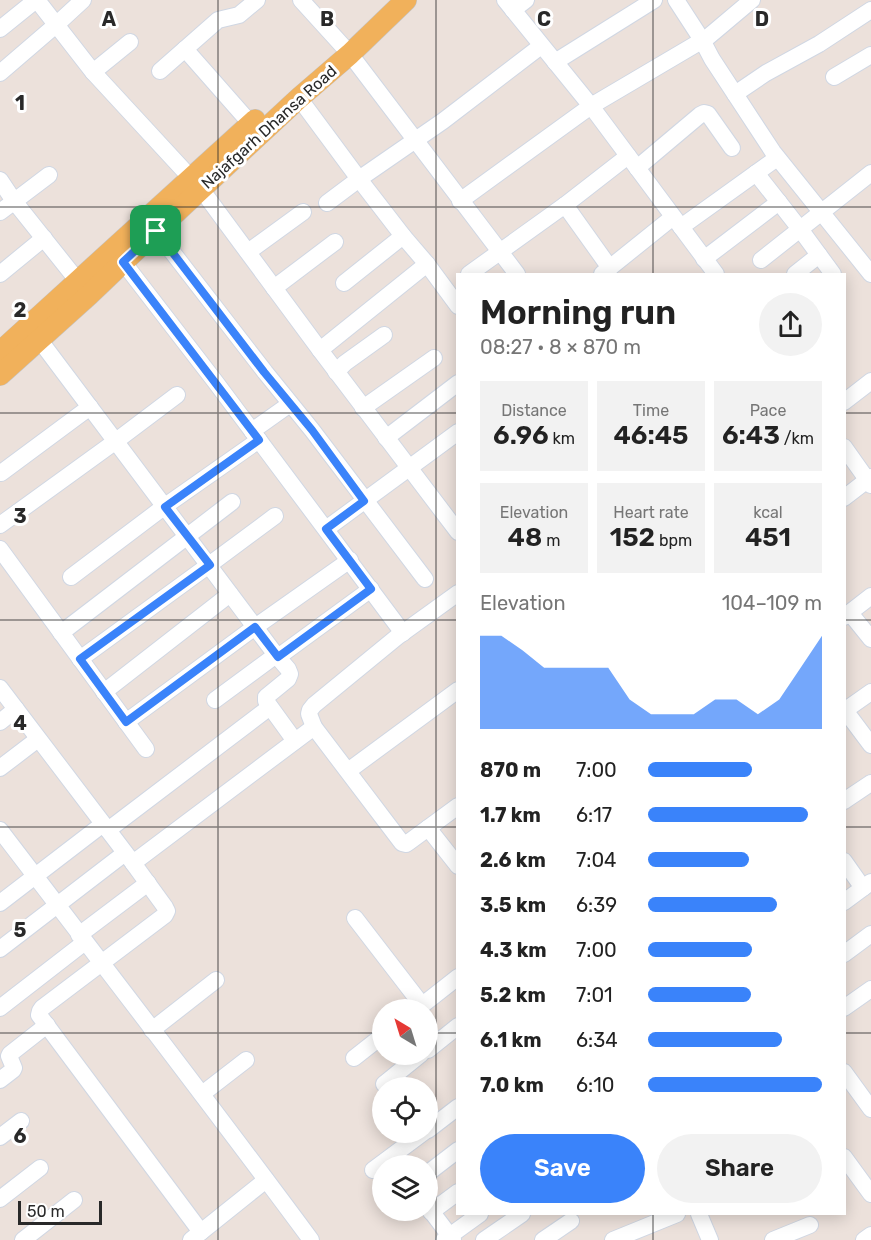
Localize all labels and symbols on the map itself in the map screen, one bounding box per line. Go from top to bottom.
text: A [102,7,117,31]
text: B [320,7,334,31]
text: C [537,7,551,31]
text: D [755,7,769,31]
street label: Najafgarh Dhansa Road [198,61,340,193]
text: 1 [15,91,25,115]
pin [130,205,181,256]
text: 2 [14,298,27,322]
text: 3 [13,504,27,528]
text: 4 [13,711,27,735]
text: 5 [14,918,27,942]
north arrow [372,999,438,1065]
text: 6 [13,1124,27,1148]
scale bar [18,1198,102,1226]

